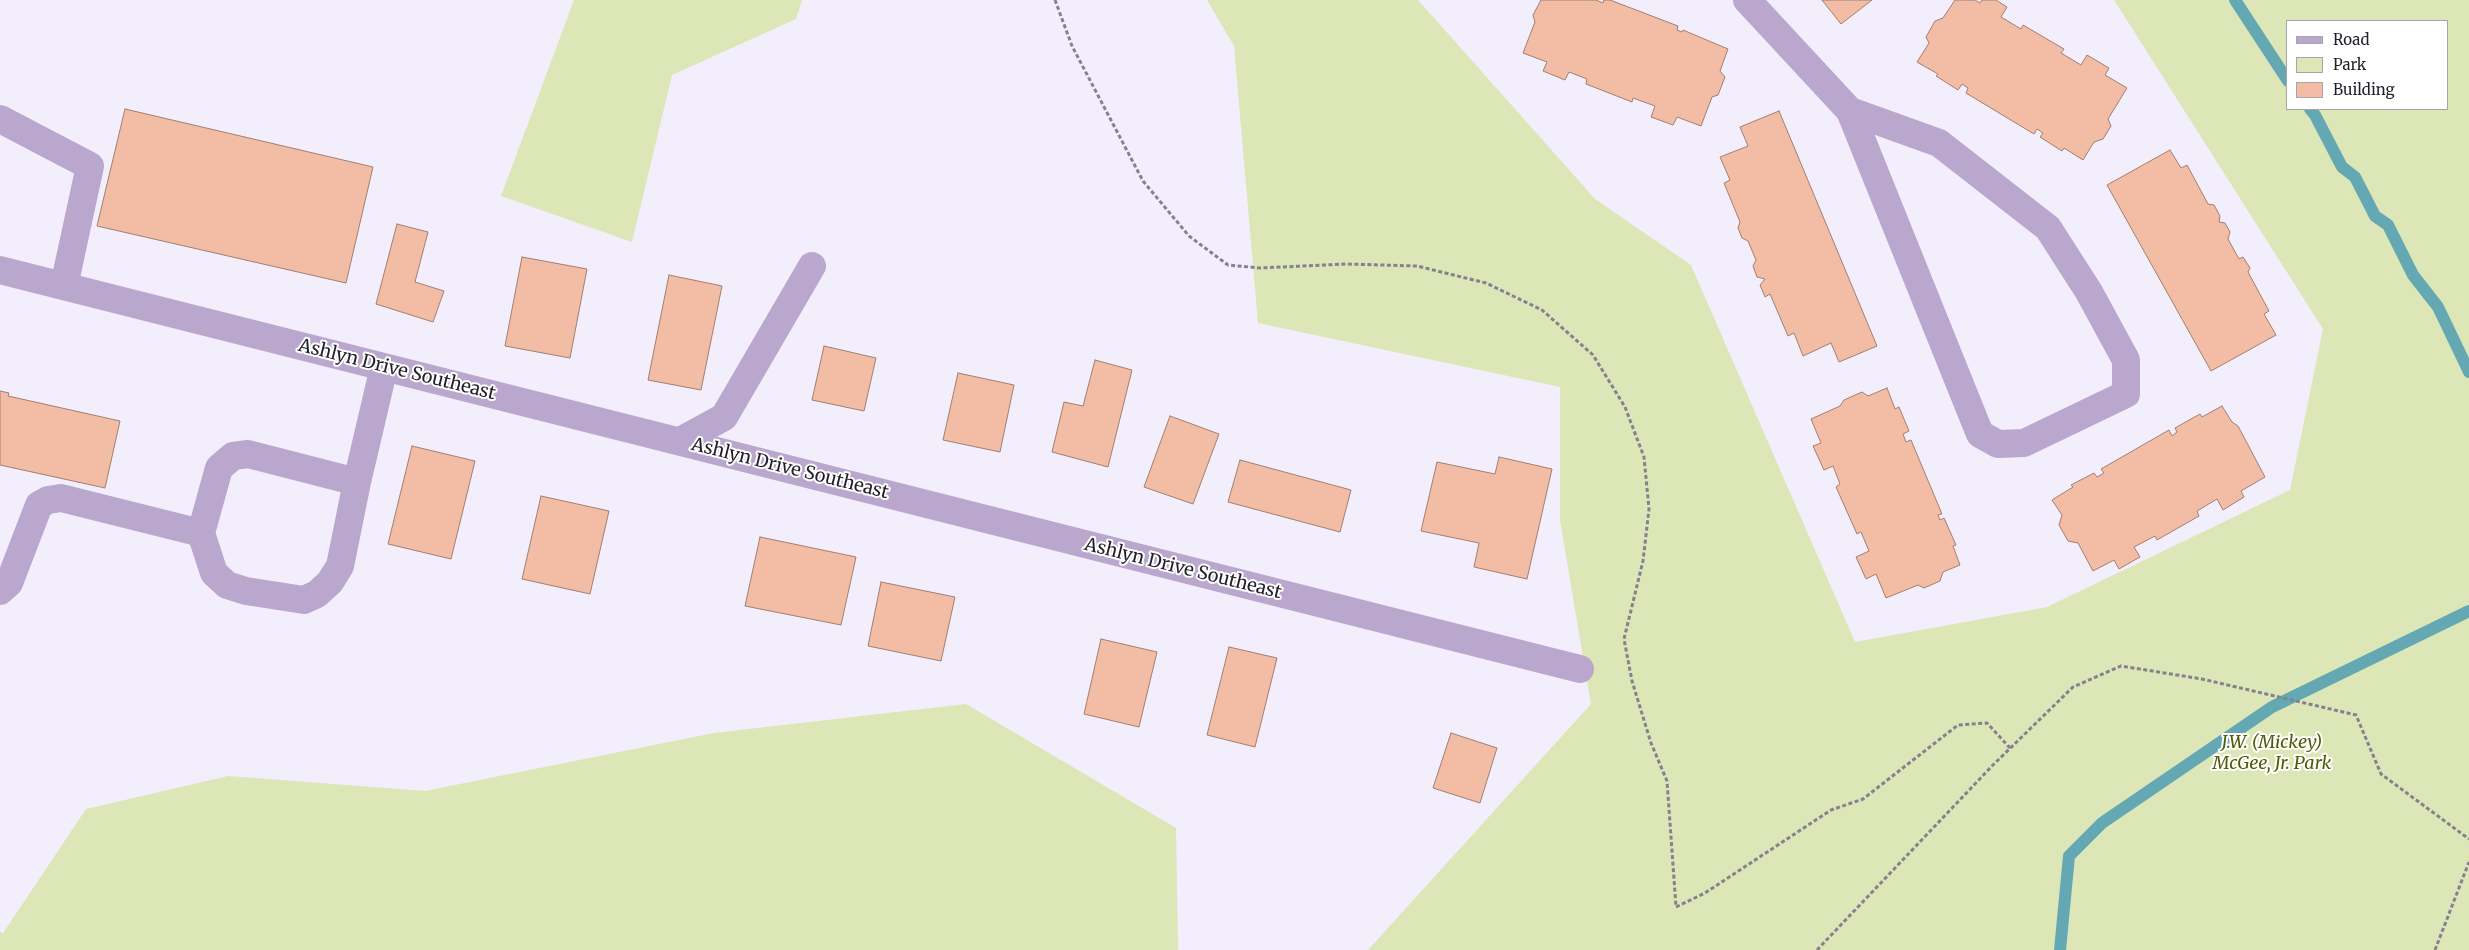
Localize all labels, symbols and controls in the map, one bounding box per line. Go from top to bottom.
legend [2286,20,2449,110]
text: Road [2333,30,2369,49]
text: Park [2333,55,2366,74]
text: Building [2333,80,2395,99]
street label: Ashlyn Drive Southeast [296,335,498,405]
street label: Ashlyn Drive Southeast [689,434,891,504]
street label: Ashlyn Drive Southeast [1082,534,1284,604]
park label: J.W. (Mickey) McGee, Jr. Park [2213,732,2331,774]

